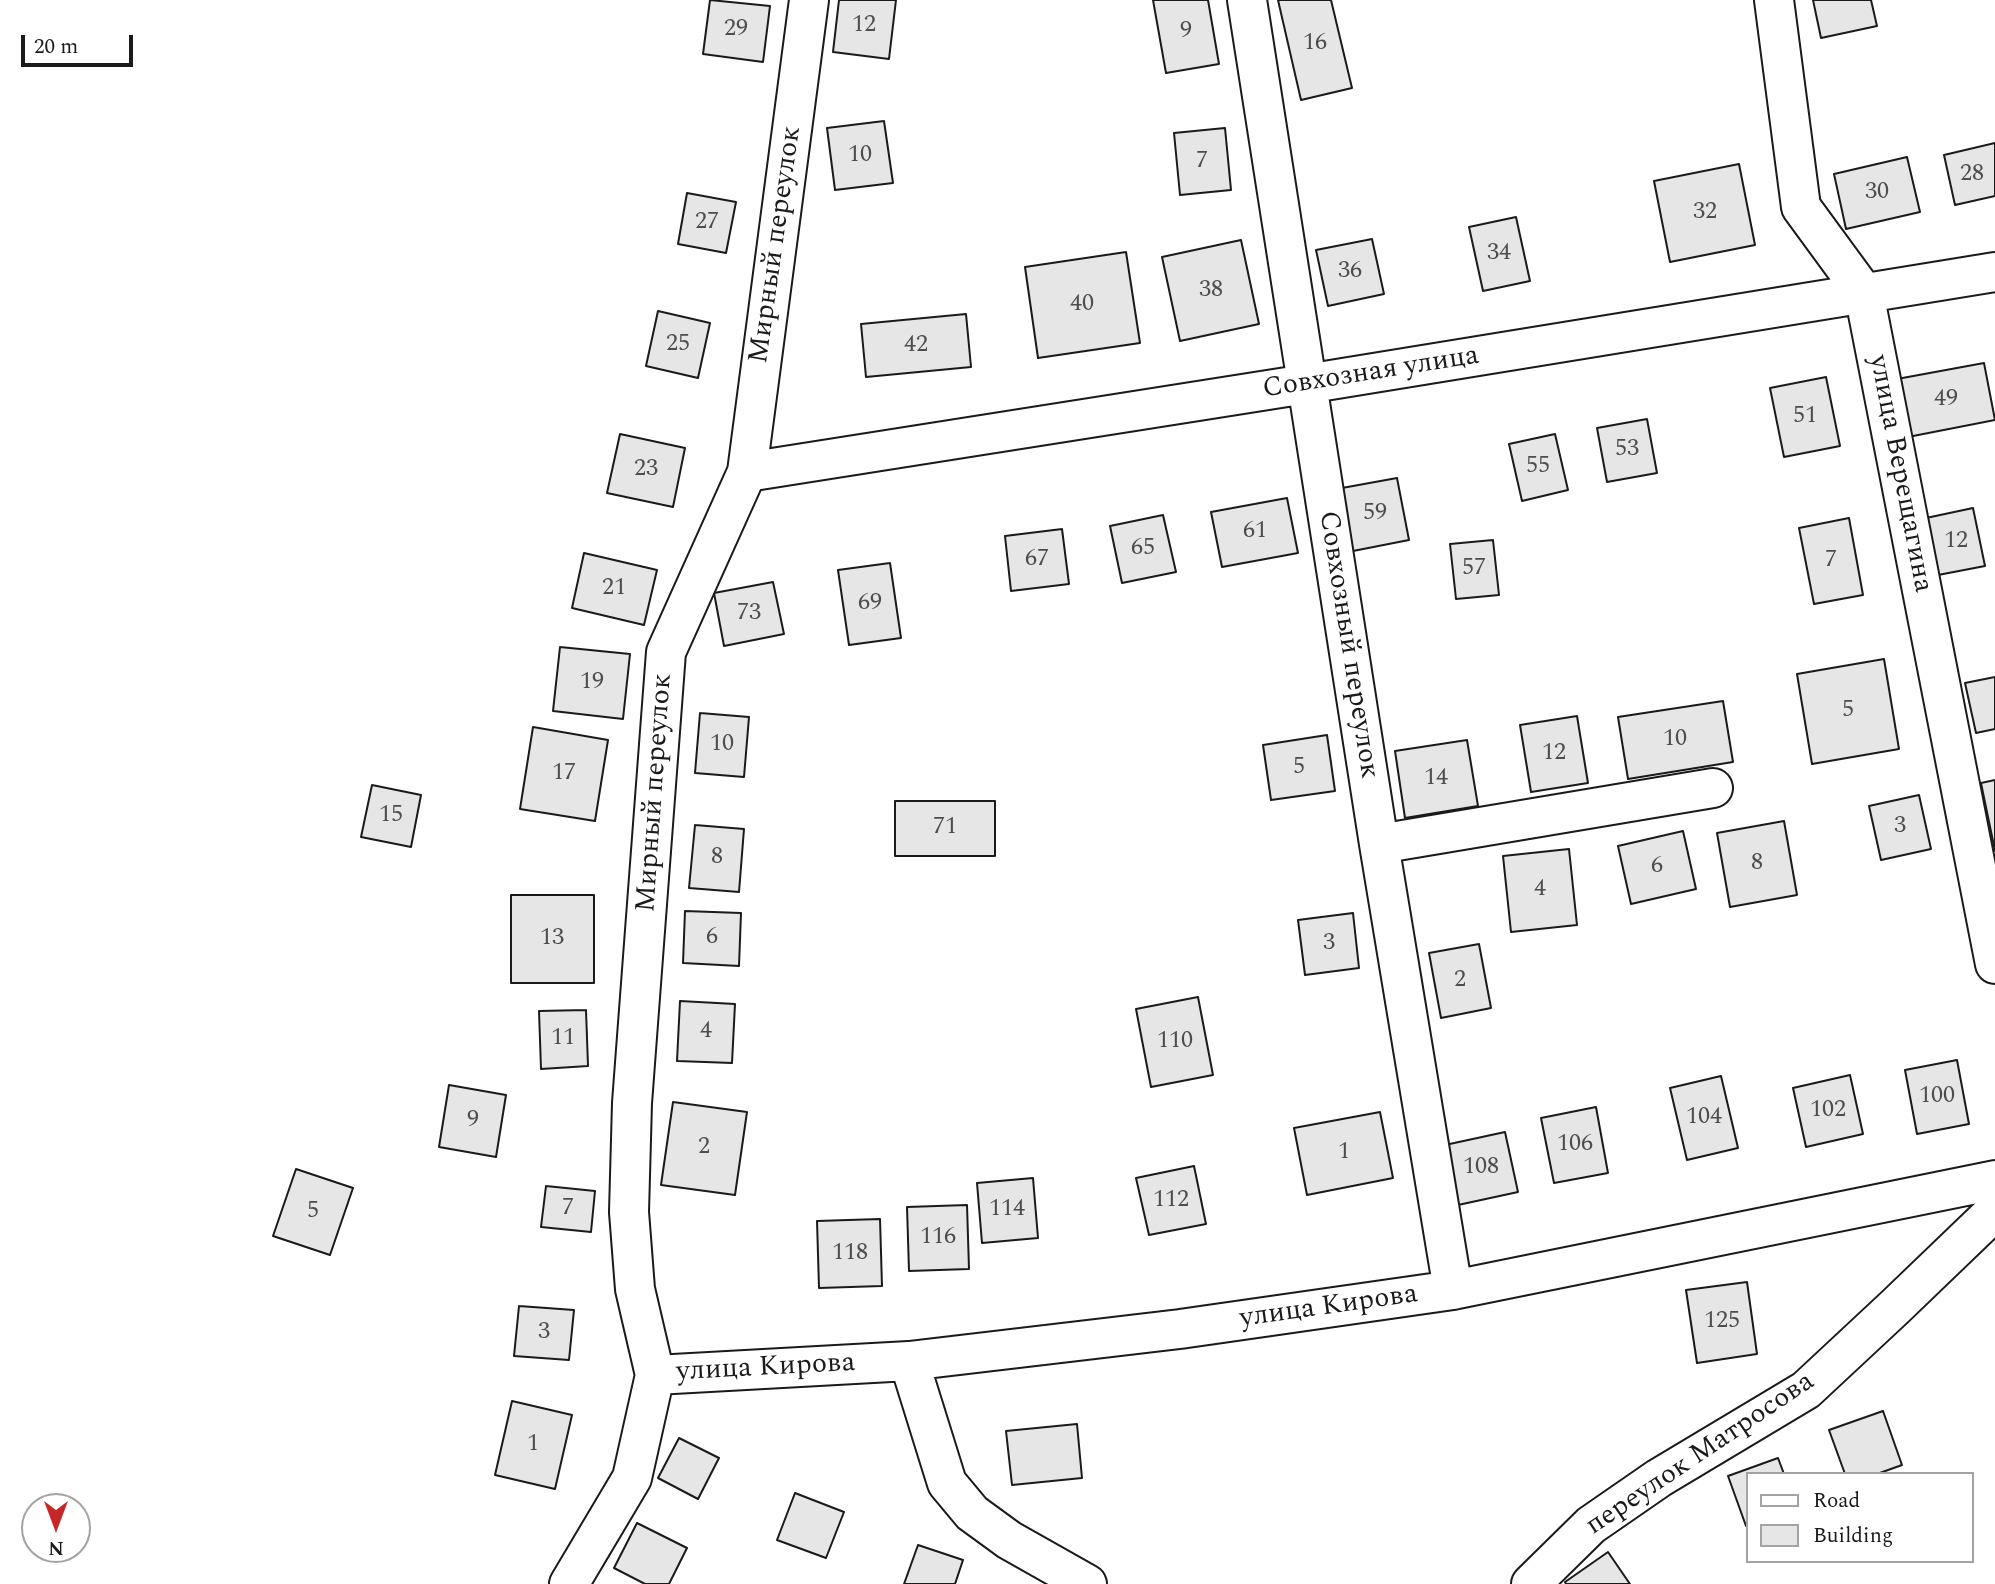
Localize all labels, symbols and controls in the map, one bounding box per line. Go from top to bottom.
house number: 12 [852,12,876,40]
house number: 29 [724,16,748,44]
house number: 9 [1180,18,1192,46]
scale bar [24,21,136,65]
house number: 16 [1303,30,1327,58]
text: 20 m [34,31,78,63]
street label: Мирный переулок [744,124,810,366]
house number: 10 [848,142,872,170]
house number: 7 [1196,148,1208,176]
house number: 28 [1960,161,1984,189]
house number: 30 [1865,179,1889,207]
house number: 32 [1693,199,1717,227]
house number: 27 [695,209,719,237]
house number: 34 [1487,240,1511,268]
house number: 36 [1338,258,1362,286]
house number: 38 [1199,277,1223,305]
house number: 40 [1070,291,1094,319]
house number: 25 [666,331,690,359]
house number: 42 [904,332,928,360]
street label: Совхозная улица [1261,340,1481,408]
street label: улица Верещагина [1860,353,1938,595]
house number: 49 [1934,386,1958,414]
house number: 51 [1793,403,1817,431]
house number: 53 [1615,436,1639,464]
house number: 55 [1526,453,1550,481]
house number: 23 [634,456,658,484]
house number: 59 [1363,500,1387,528]
street label: Совхозный переулок [1309,509,1385,781]
house number: 61 [1243,518,1267,546]
house number: 12 [1944,528,1968,556]
house number: 65 [1131,535,1155,563]
house number: 67 [1025,546,1049,574]
house number: 7 [1825,547,1837,575]
house number: 57 [1462,555,1486,583]
house number: 21 [602,575,626,603]
house number: 69 [858,590,882,618]
house number: 73 [737,600,761,628]
house number: 19 [580,669,604,697]
street label: Мирный переулок [631,672,681,914]
house number: 5 [1842,697,1854,725]
house number: 10 [1663,726,1687,754]
house number: 10 [710,731,734,759]
house number: 12 [1542,740,1566,768]
house number: 5 [1293,754,1305,782]
house number: 17 [552,760,576,788]
house number: 14 [1424,765,1448,793]
house number: 15 [379,802,403,830]
house number: 3 [1894,813,1906,841]
house number: 71 [933,814,957,842]
house number: 8 [711,844,723,872]
house number: 8 [1751,850,1763,878]
house number: 6 [1651,853,1663,881]
house number: 4 [1534,876,1546,904]
house number: 6 [706,924,718,952]
house number: 13 [540,925,564,953]
house number: 3 [1323,930,1335,958]
house number: 2 [1454,967,1466,995]
house number: 4 [700,1018,712,1046]
house number: 11 [551,1025,575,1053]
house number: 110 [1157,1028,1193,1056]
house number: 100 [1919,1083,1955,1111]
house number: 102 [1810,1097,1846,1125]
house number: 104 [1686,1104,1722,1132]
house number: 9 [467,1107,479,1135]
house number: 106 [1557,1131,1593,1159]
house number: 2 [698,1134,710,1162]
house number: 1 [1338,1139,1350,1167]
house number: 108 [1463,1154,1499,1182]
house number: 112 [1153,1187,1189,1215]
house number: 7 [562,1195,574,1223]
house number: 114 [989,1196,1025,1224]
house number: 5 [307,1198,319,1226]
house number: 116 [920,1224,956,1252]
house number: 118 [832,1240,868,1268]
street label: улица Кирова [1238,1279,1420,1337]
house number: 125 [1704,1308,1740,1336]
house number: 3 [538,1319,550,1347]
street label: улица Кирова [676,1348,856,1390]
street label: переулок Матросова [1580,1366,1822,1544]
house number: 1 [527,1431,539,1459]
legend [1746,1472,1974,1563]
text: Road [1813,1485,1860,1517]
north arrow [21,1493,91,1563]
text: Building [1813,1520,1893,1552]
text: N [48,1533,64,1562]

